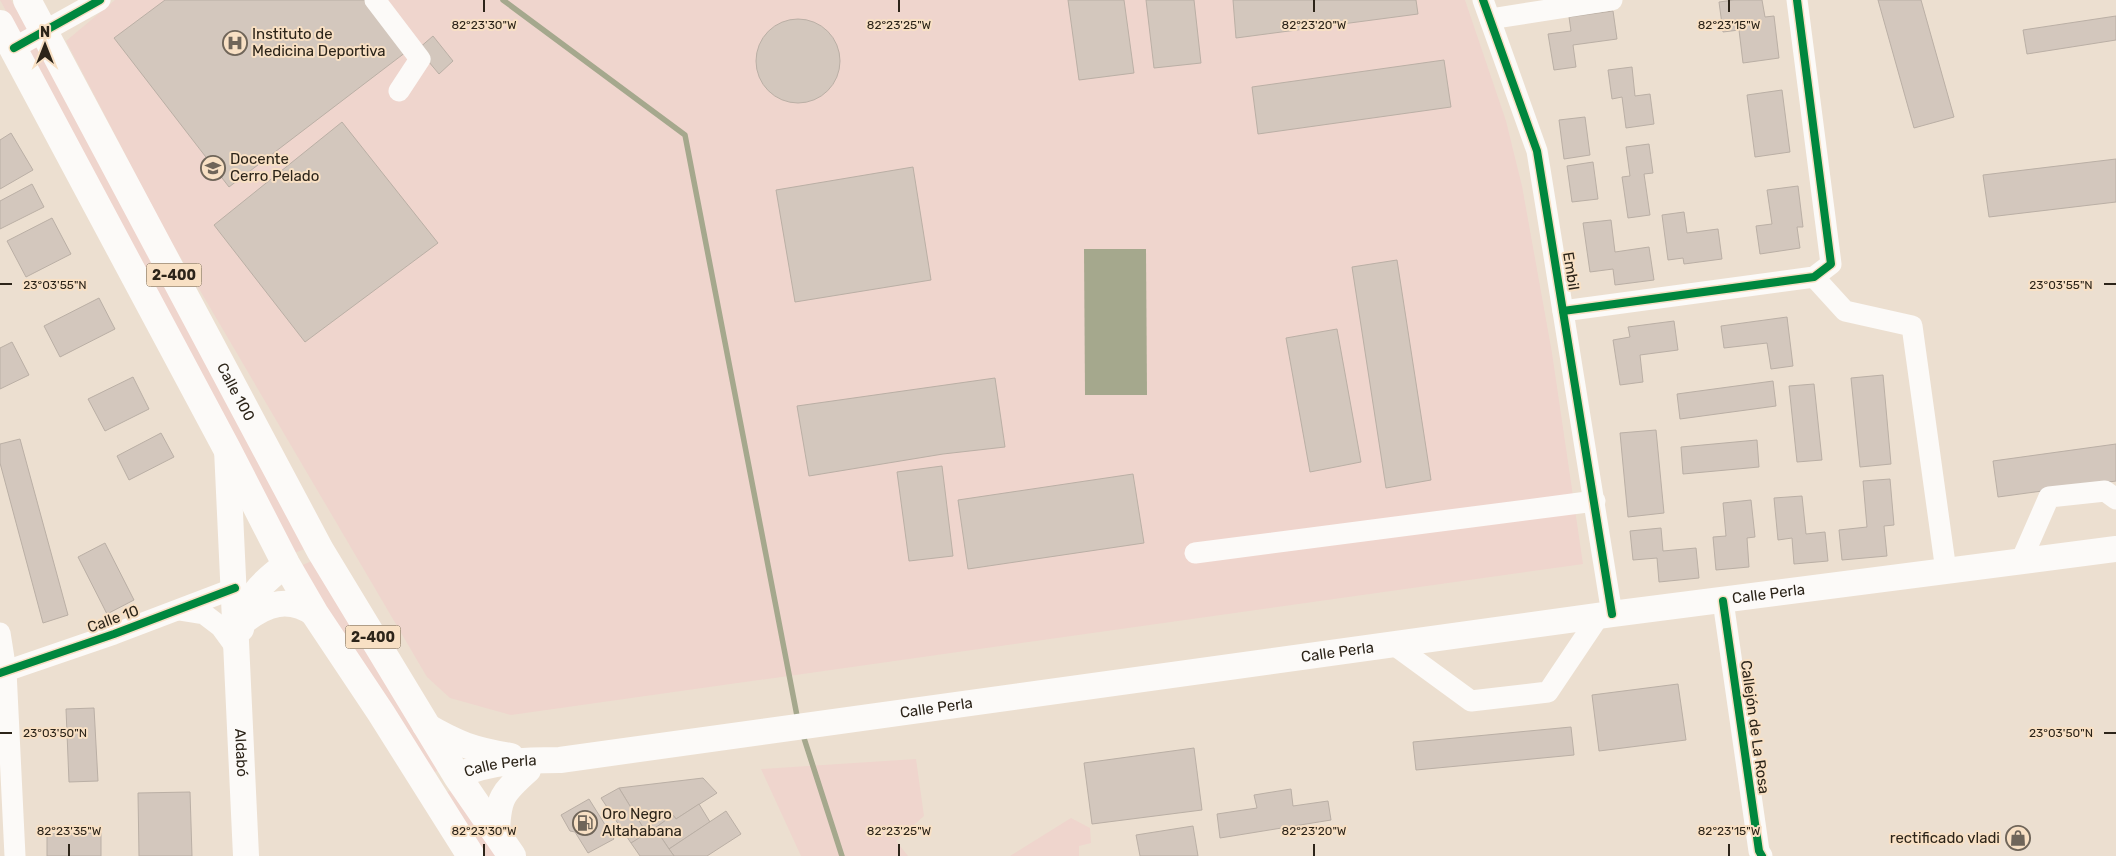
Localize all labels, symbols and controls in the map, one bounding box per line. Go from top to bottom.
text: 82°23'30"W [451,18,517,32]
text: 82°23'25"W [867,18,932,32]
text: 82°23'20"W [1282,18,1347,32]
text: 82°23'15"W [1698,18,1761,32]
north arrow [20,20,70,70]
text: N [40,24,50,41]
place label: Instituto de Medicina Deportiva [252,25,386,60]
hospital icon: Instituto de Medicina Deportiva [222,30,248,56]
place label: Docente Cerro Pelado [230,150,319,185]
school or university icon: Docente Cerro Pelado [200,155,226,181]
street label: Embil [1559,251,1583,291]
road number: 2-400 [146,264,202,286]
text: 23°03'55"N [23,278,87,292]
text: 23°03'55"N [2029,278,2093,292]
street label: Calle 100 [213,360,259,424]
street label: Calle Perla [1731,580,1806,607]
street label: Calle 10 [85,601,141,637]
road number: 2-400 [346,626,400,649]
street label: Calle Perla [1300,638,1375,666]
street label: Callejón de La Rosa [1737,659,1773,795]
street label: Calle Perla [899,694,974,722]
text: 23°03'50"N [23,726,87,740]
text: 23°03'50"N [2029,726,2093,740]
street label: Aldabó [231,728,251,777]
street label: Calle Perla [462,751,537,781]
place label: Oro Negro Altahabana [602,805,682,840]
fuel station icon: Oro Negro Altahabana [572,810,598,836]
text: 82°23'35"W [37,824,102,838]
text: 82°23'30"W [451,824,517,838]
text: 82°23'25"W [867,824,932,838]
text: 82°23'20"W [1282,824,1347,838]
text: 82°23'15"W [1698,824,1761,838]
shop icon: rectificado vladi [2005,825,2031,851]
place label: rectificado vladi [1890,829,2000,847]

